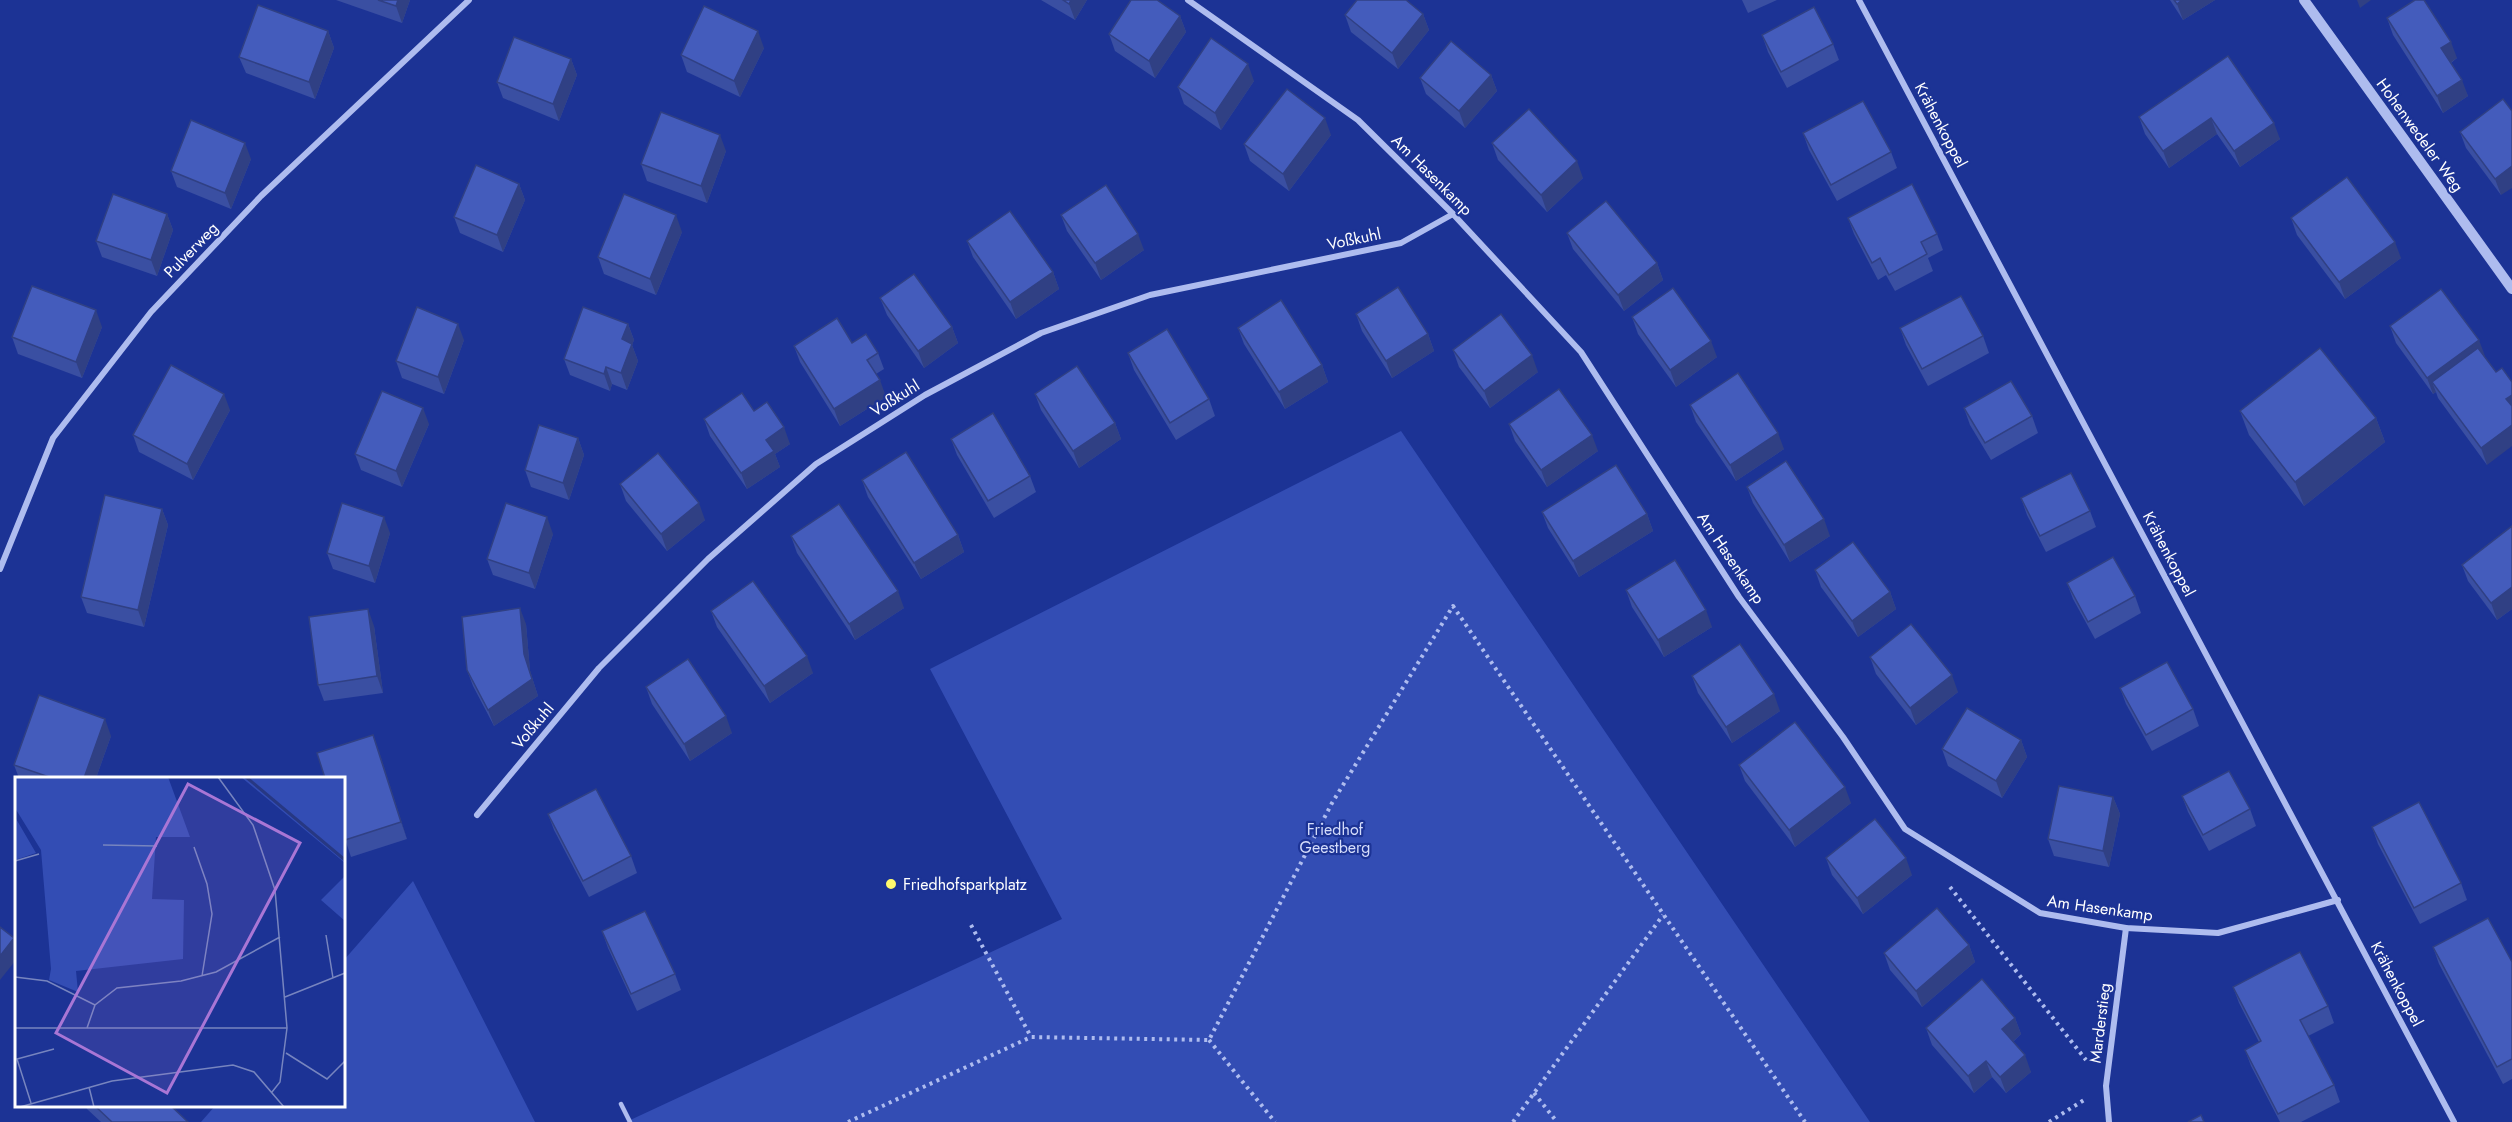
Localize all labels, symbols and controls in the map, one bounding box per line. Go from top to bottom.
street label: Hohenwedeler Weg [2371,73,2469,197]
street label: Krähenkoppel [1909,79,1973,171]
street label: Am Hasenkamp [1386,129,1478,221]
street label: Pulverweg [159,217,223,283]
street label: Voßkuhl [1325,222,1383,256]
street label: Voßkuhl [866,374,924,422]
street label: Am Hasenkamp [1692,507,1770,609]
street label: Krähenkoppel [2137,508,2201,600]
street label: Voßkuhl [507,698,559,754]
inset map [15,777,345,1107]
park label: Friedhof Geestberg [1300,818,1370,859]
place label: Friedhofsparkplatz [903,873,1028,896]
marker: Friedhofsparkplatz [884,877,898,891]
street label: Am Hasenkamp [2046,889,2154,927]
street label: Krähenkoppel [2365,938,2429,1030]
street label: Marderstieg [2084,981,2116,1065]

